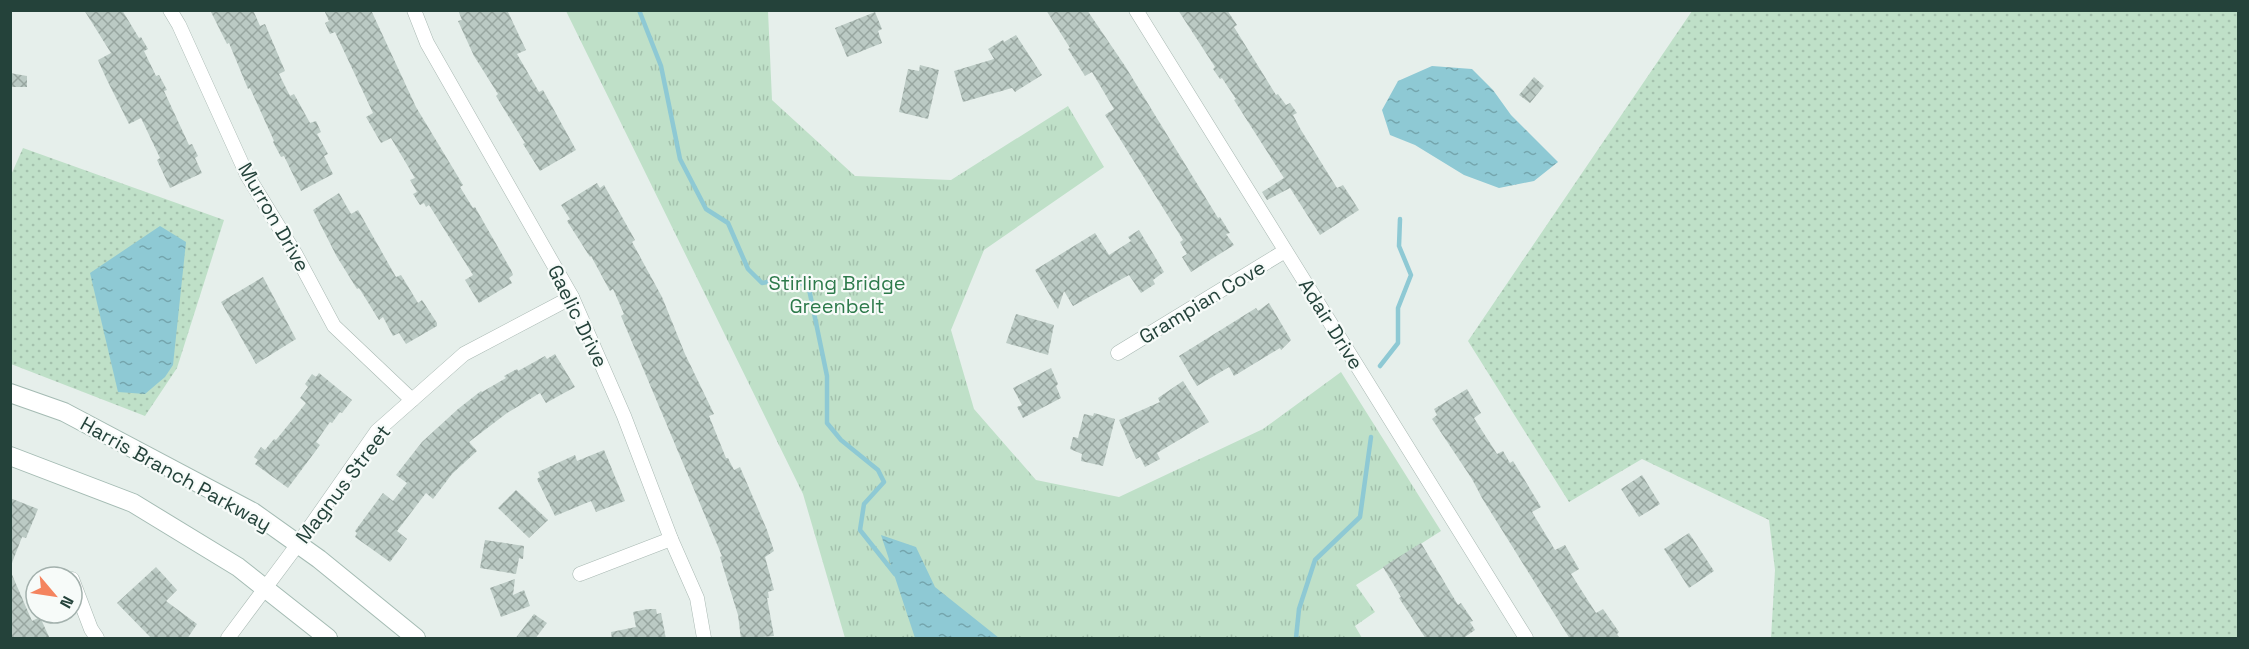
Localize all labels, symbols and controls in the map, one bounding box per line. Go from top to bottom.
street label: Murron Drive [232,158,316,276]
street label: Grampian Cove [1134,254,1270,350]
street label: Gaelic Drive [542,260,614,372]
park label: Stirling Bridge Greenbelt [768,270,906,319]
street label: Adair Drive [1293,274,1369,374]
street label: Harris Branch Parkway [76,411,276,537]
street label: Magnus Street [290,419,396,549]
north arrow [24,565,84,625]
text: N [55,592,78,612]

